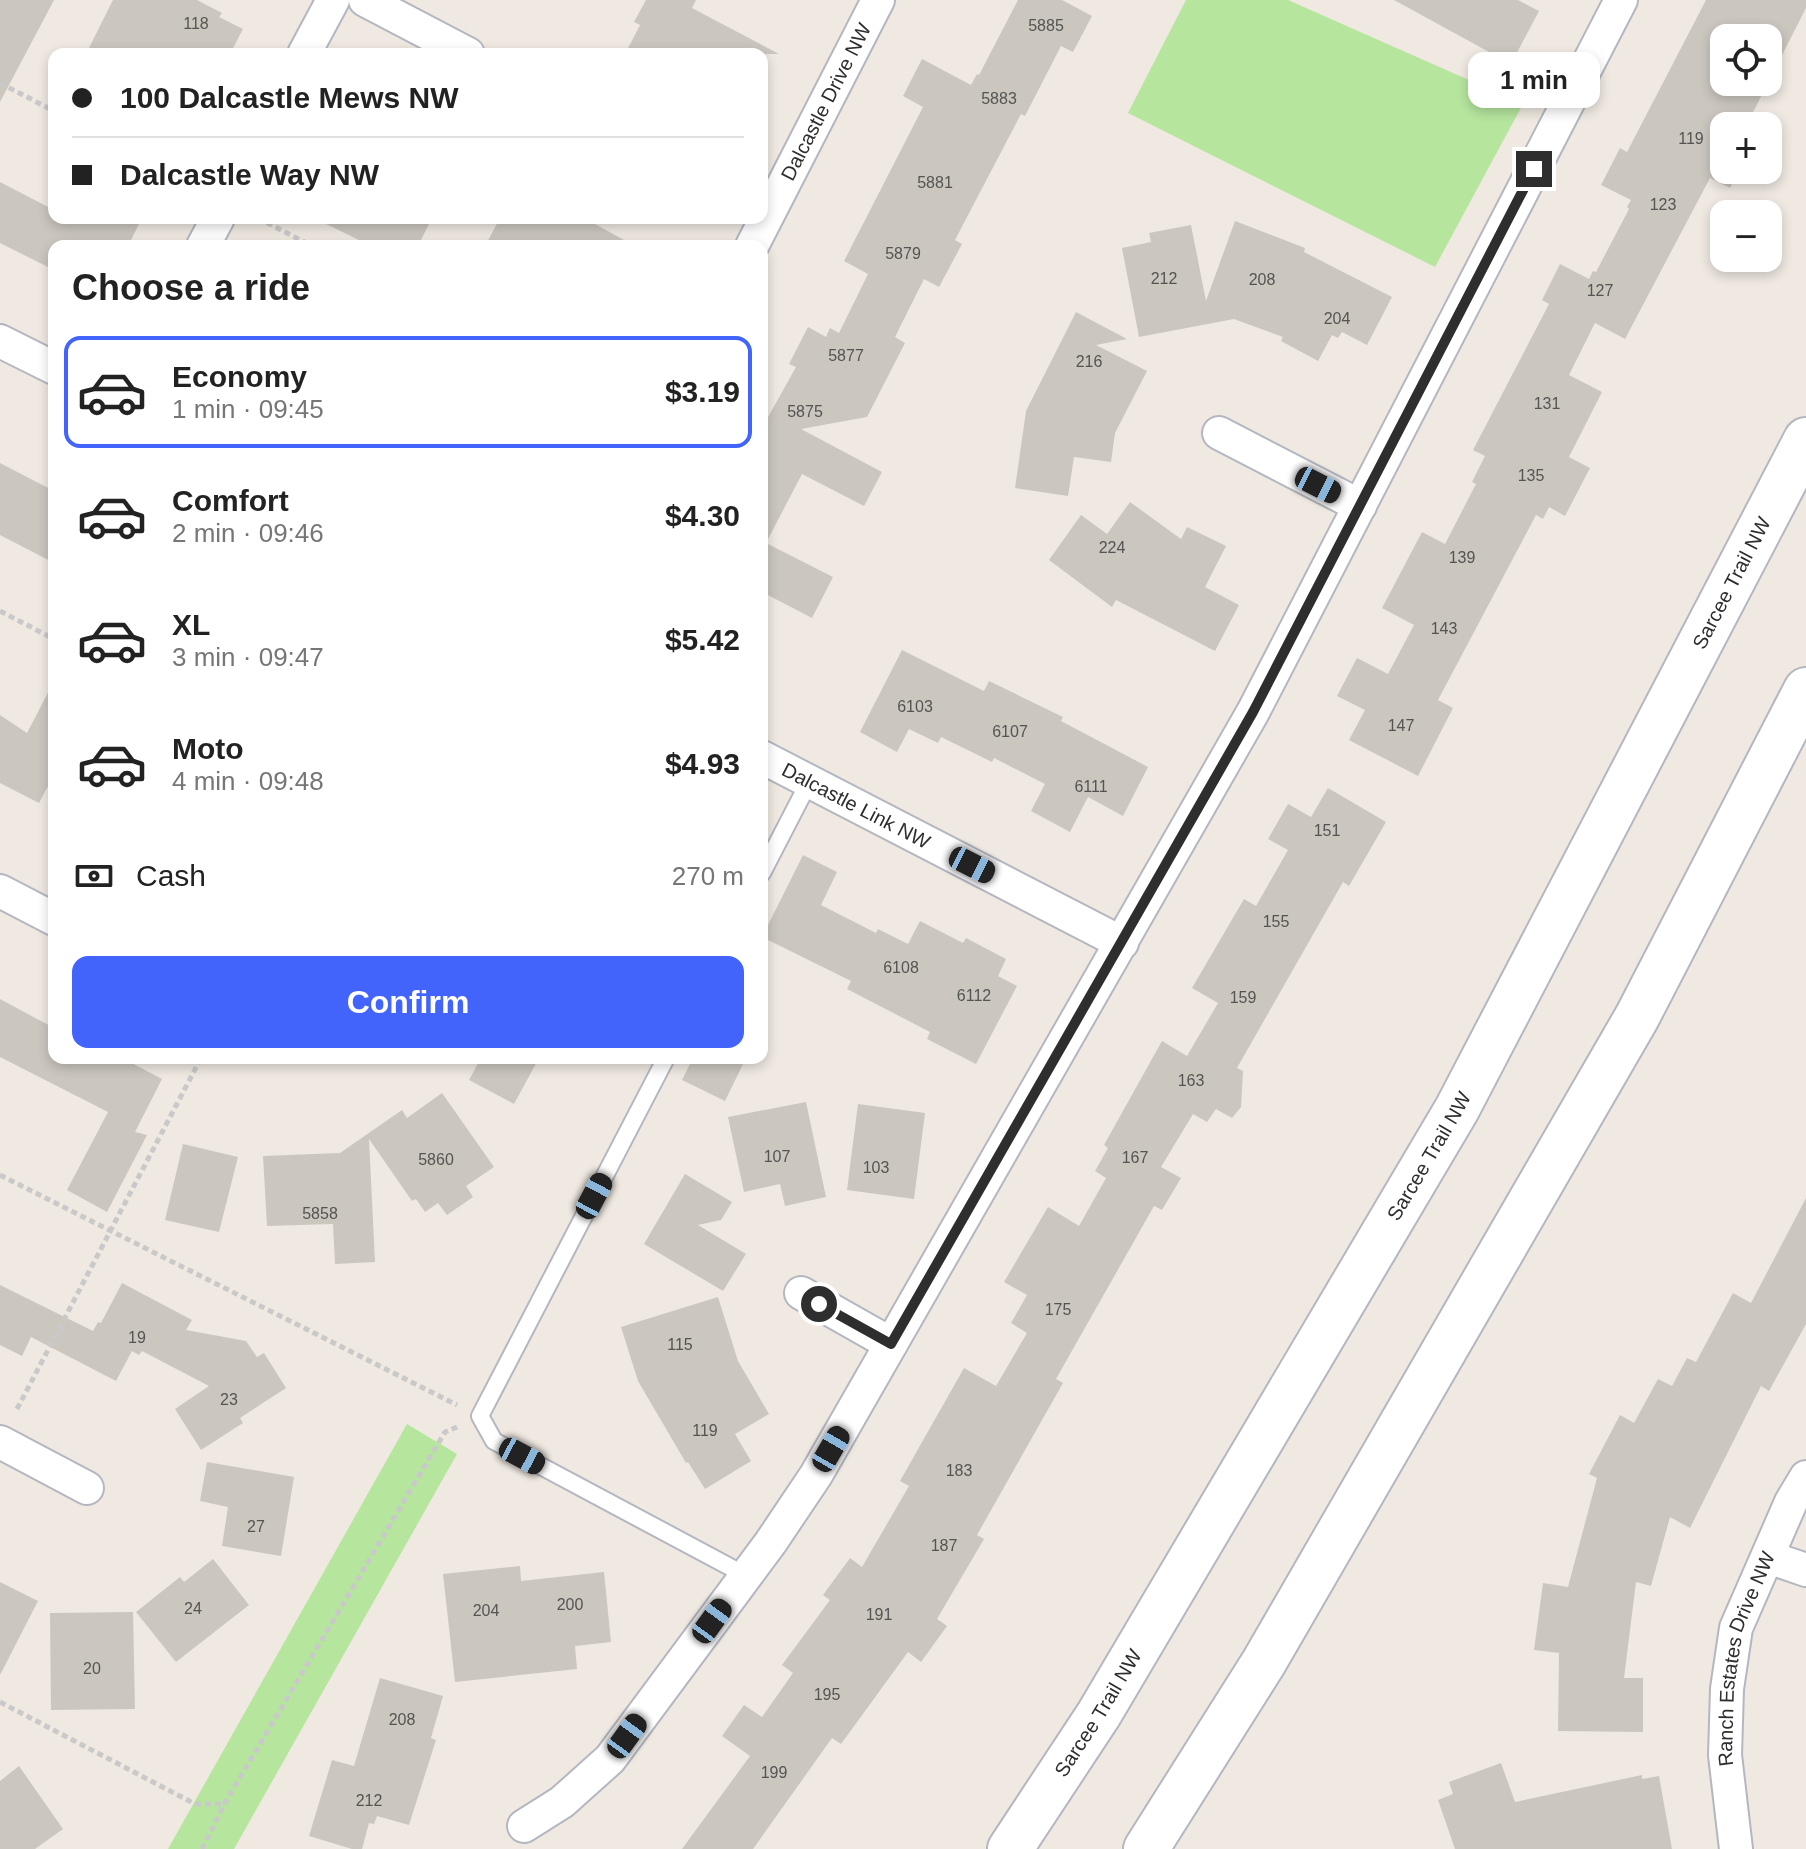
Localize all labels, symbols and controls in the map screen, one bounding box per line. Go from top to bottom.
house number: 118 [183,15,209,32]
house number: 5885 [1028,17,1064,34]
street label: Dalcastle Drive NW [777,20,875,184]
map controls [1710,24,1782,272]
button: locate [1710,24,1782,96]
callout: 1 min [1468,53,1600,109]
text: 1 min [1500,65,1568,95]
text: 100 Dalcastle Mews NW [120,81,458,114]
house number: 5883 [981,90,1017,107]
button: + [1710,112,1782,184]
house number: 119 [1678,130,1704,147]
route end [1516,151,1552,187]
text: Dalcastle Way NW [120,158,379,191]
house number: 5881 [917,174,953,191]
house number: 123 [1650,196,1676,213]
button: − [1710,200,1782,272]
house number: 5879 [885,245,921,262]
text: Choose a ride [72,267,310,308]
house number: 212 [1151,270,1177,287]
house number: 208 [1249,271,1275,288]
house number: 127 [1587,282,1613,299]
house number: 204 [1324,310,1350,327]
house number: 5877 [828,347,864,364]
house number: 216 [1076,353,1102,370]
icon: car [76,356,148,428]
text: Economy [172,360,307,393]
text: $3.19 [665,375,740,408]
text: 1 min · 09:45 [172,394,324,424]
house number: 131 [1534,395,1560,412]
house number: 5875 [787,403,823,420]
car [1291,463,1345,507]
house number: 135 [1518,467,1544,484]
icon: car [76,480,148,552]
text: Comfort [172,484,289,517]
text: $4.30 [665,499,740,532]
street label: Sarcee Trail NW [1688,513,1775,653]
text: 2 min · 09:46 [172,518,324,548]
house number: 224 [1099,539,1125,556]
house number: 139 [1449,549,1475,566]
icon: car [76,604,148,676]
text: XL [172,608,210,641]
house number: 143 [1431,620,1457,637]
text: $5.42 [665,623,740,656]
text: 3 min · 09:47 [172,642,324,672]
house number: 6103 [897,698,933,715]
house number: 147 [1388,717,1414,734]
house number: 6107 [992,723,1028,740]
icon: car [76,728,148,800]
text: Moto [172,732,244,765]
text: $4.93 [665,747,740,780]
street label: Dalcastle Link NW [779,758,934,853]
text: 4 min · 09:48 [172,766,324,796]
house number: 6111 [1074,778,1108,795]
house number: 151 [1314,822,1340,839]
car [945,843,999,887]
icon: cash [72,854,116,898]
text: Cash [136,859,206,892]
text: 270 m [672,861,744,891]
house number: 155 [1263,913,1289,930]
button: Confirm [72,956,744,1048]
house number: 6108 [883,959,919,976]
house number: 6112 [957,987,991,1004]
house number: 159 [1230,989,1256,1006]
house number: 163 [1178,1072,1204,1089]
street label: Sarcee Trail NW [1383,1088,1475,1224]
house number: 107 [764,1148,790,1165]
house number: 167 [1122,1149,1148,1166]
house number: 5860 [418,1151,454,1168]
house number: 103 [863,1159,889,1176]
car [572,1169,616,1223]
house number: 5858 [302,1205,338,1222]
route start [801,1286,837,1322]
house number: 175 [1045,1301,1071,1318]
house number: 19 [128,1329,146,1346]
house number: 115 [667,1336,693,1353]
house number: 23 [220,1391,238,1408]
house number: 119 [692,1422,718,1439]
car [809,1422,853,1476]
car [495,1434,549,1478]
house number: 183 [946,1462,972,1479]
house number: 27 [247,1518,265,1535]
house number: 187 [931,1537,957,1554]
street label: Ranch Estates Drive NW [1714,1548,1779,1767]
car [688,1595,736,1647]
house number: 200 [557,1596,583,1613]
house number: 24 [184,1600,202,1617]
house number: 204 [473,1602,499,1619]
house number: 191 [866,1606,892,1623]
street label: Sarcee Trail NW [1050,1645,1146,1781]
house number: 20 [83,1660,101,1677]
house number: 195 [814,1686,840,1703]
car [603,1710,651,1762]
house number: 208 [389,1711,415,1728]
house number: 199 [761,1764,787,1781]
house number: 212 [356,1792,382,1809]

